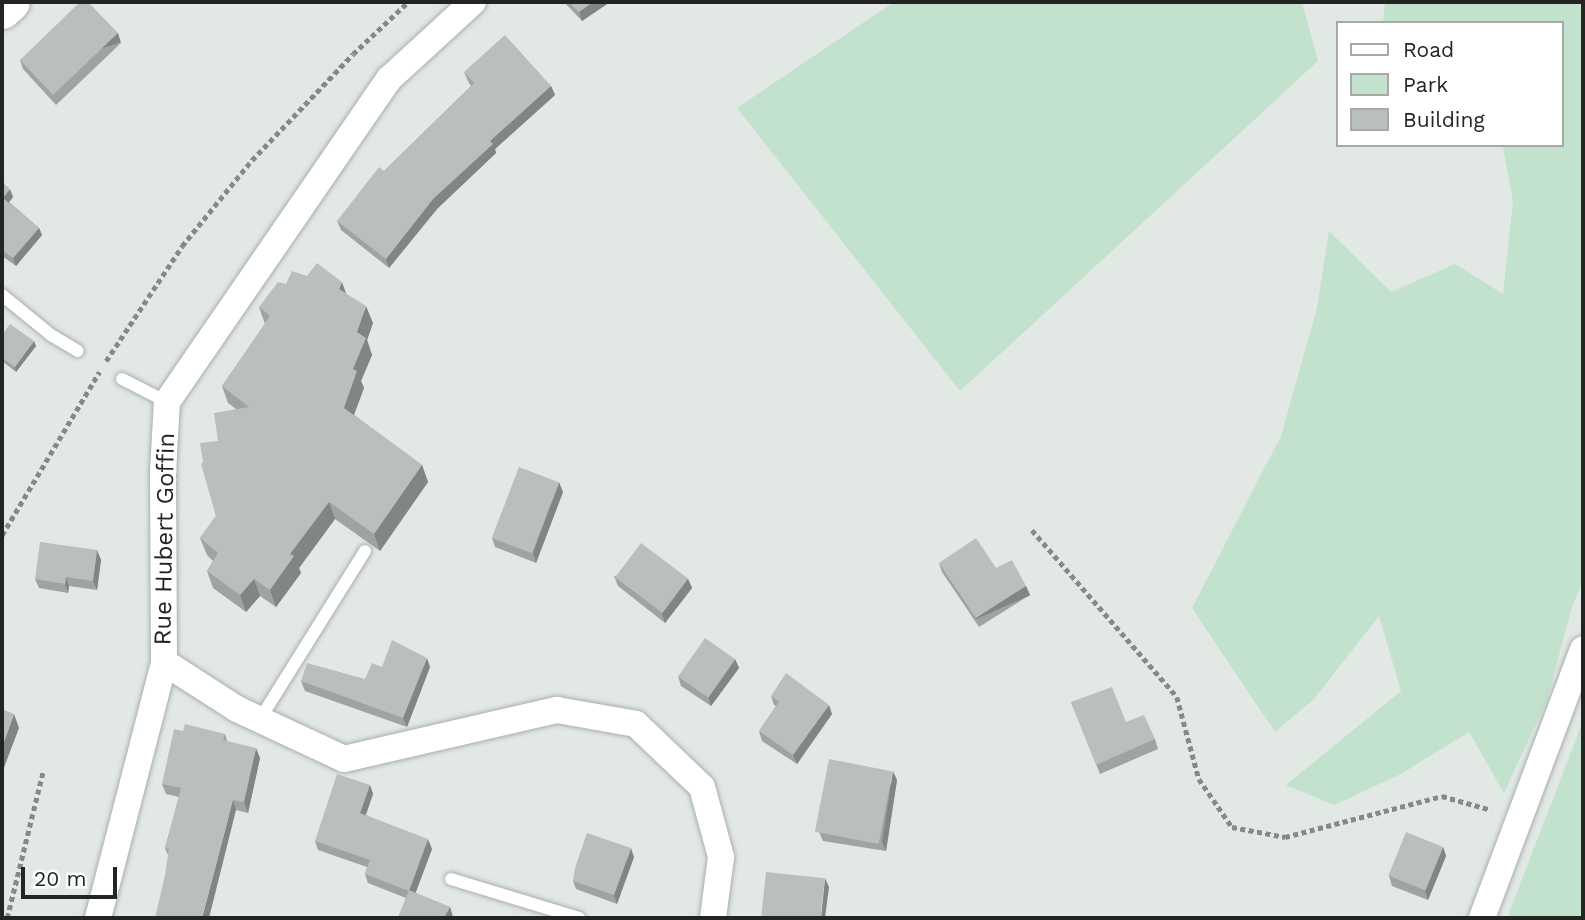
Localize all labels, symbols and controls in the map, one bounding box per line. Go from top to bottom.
legend [1336,21,1564,147]
text: Road [1403,37,1454,62]
text: Park [1403,72,1448,97]
text: Building [1403,107,1485,132]
street label: Rue Hubert Goffin [149,432,181,646]
scale bar [24,853,121,897]
text: 20 m [34,866,86,891]

